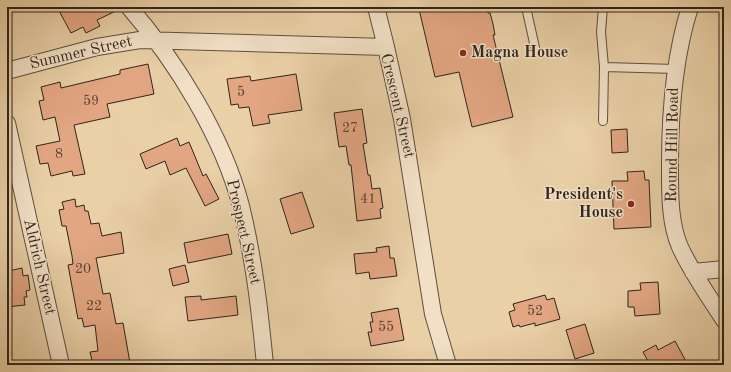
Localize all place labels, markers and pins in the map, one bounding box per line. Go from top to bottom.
place label: Magna House [471,45,568,61]
marker: Magna House [458,48,468,58]
place label: President's House [544,187,623,221]
marker: President's House [626,199,636,209]

